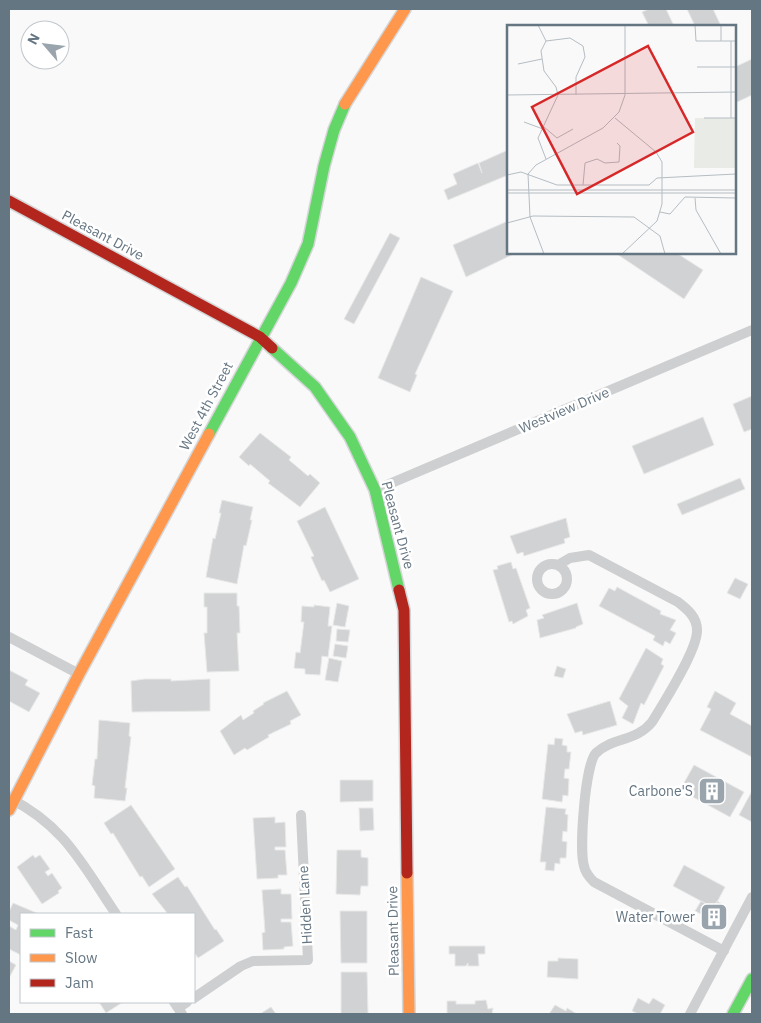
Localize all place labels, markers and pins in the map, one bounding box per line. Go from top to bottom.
building icon: Carbone'S [697,776,727,806]
place label: Carbone'S [629,782,693,800]
building icon: Water Tower [699,902,729,932]
place label: Water Tower [616,908,695,926]

